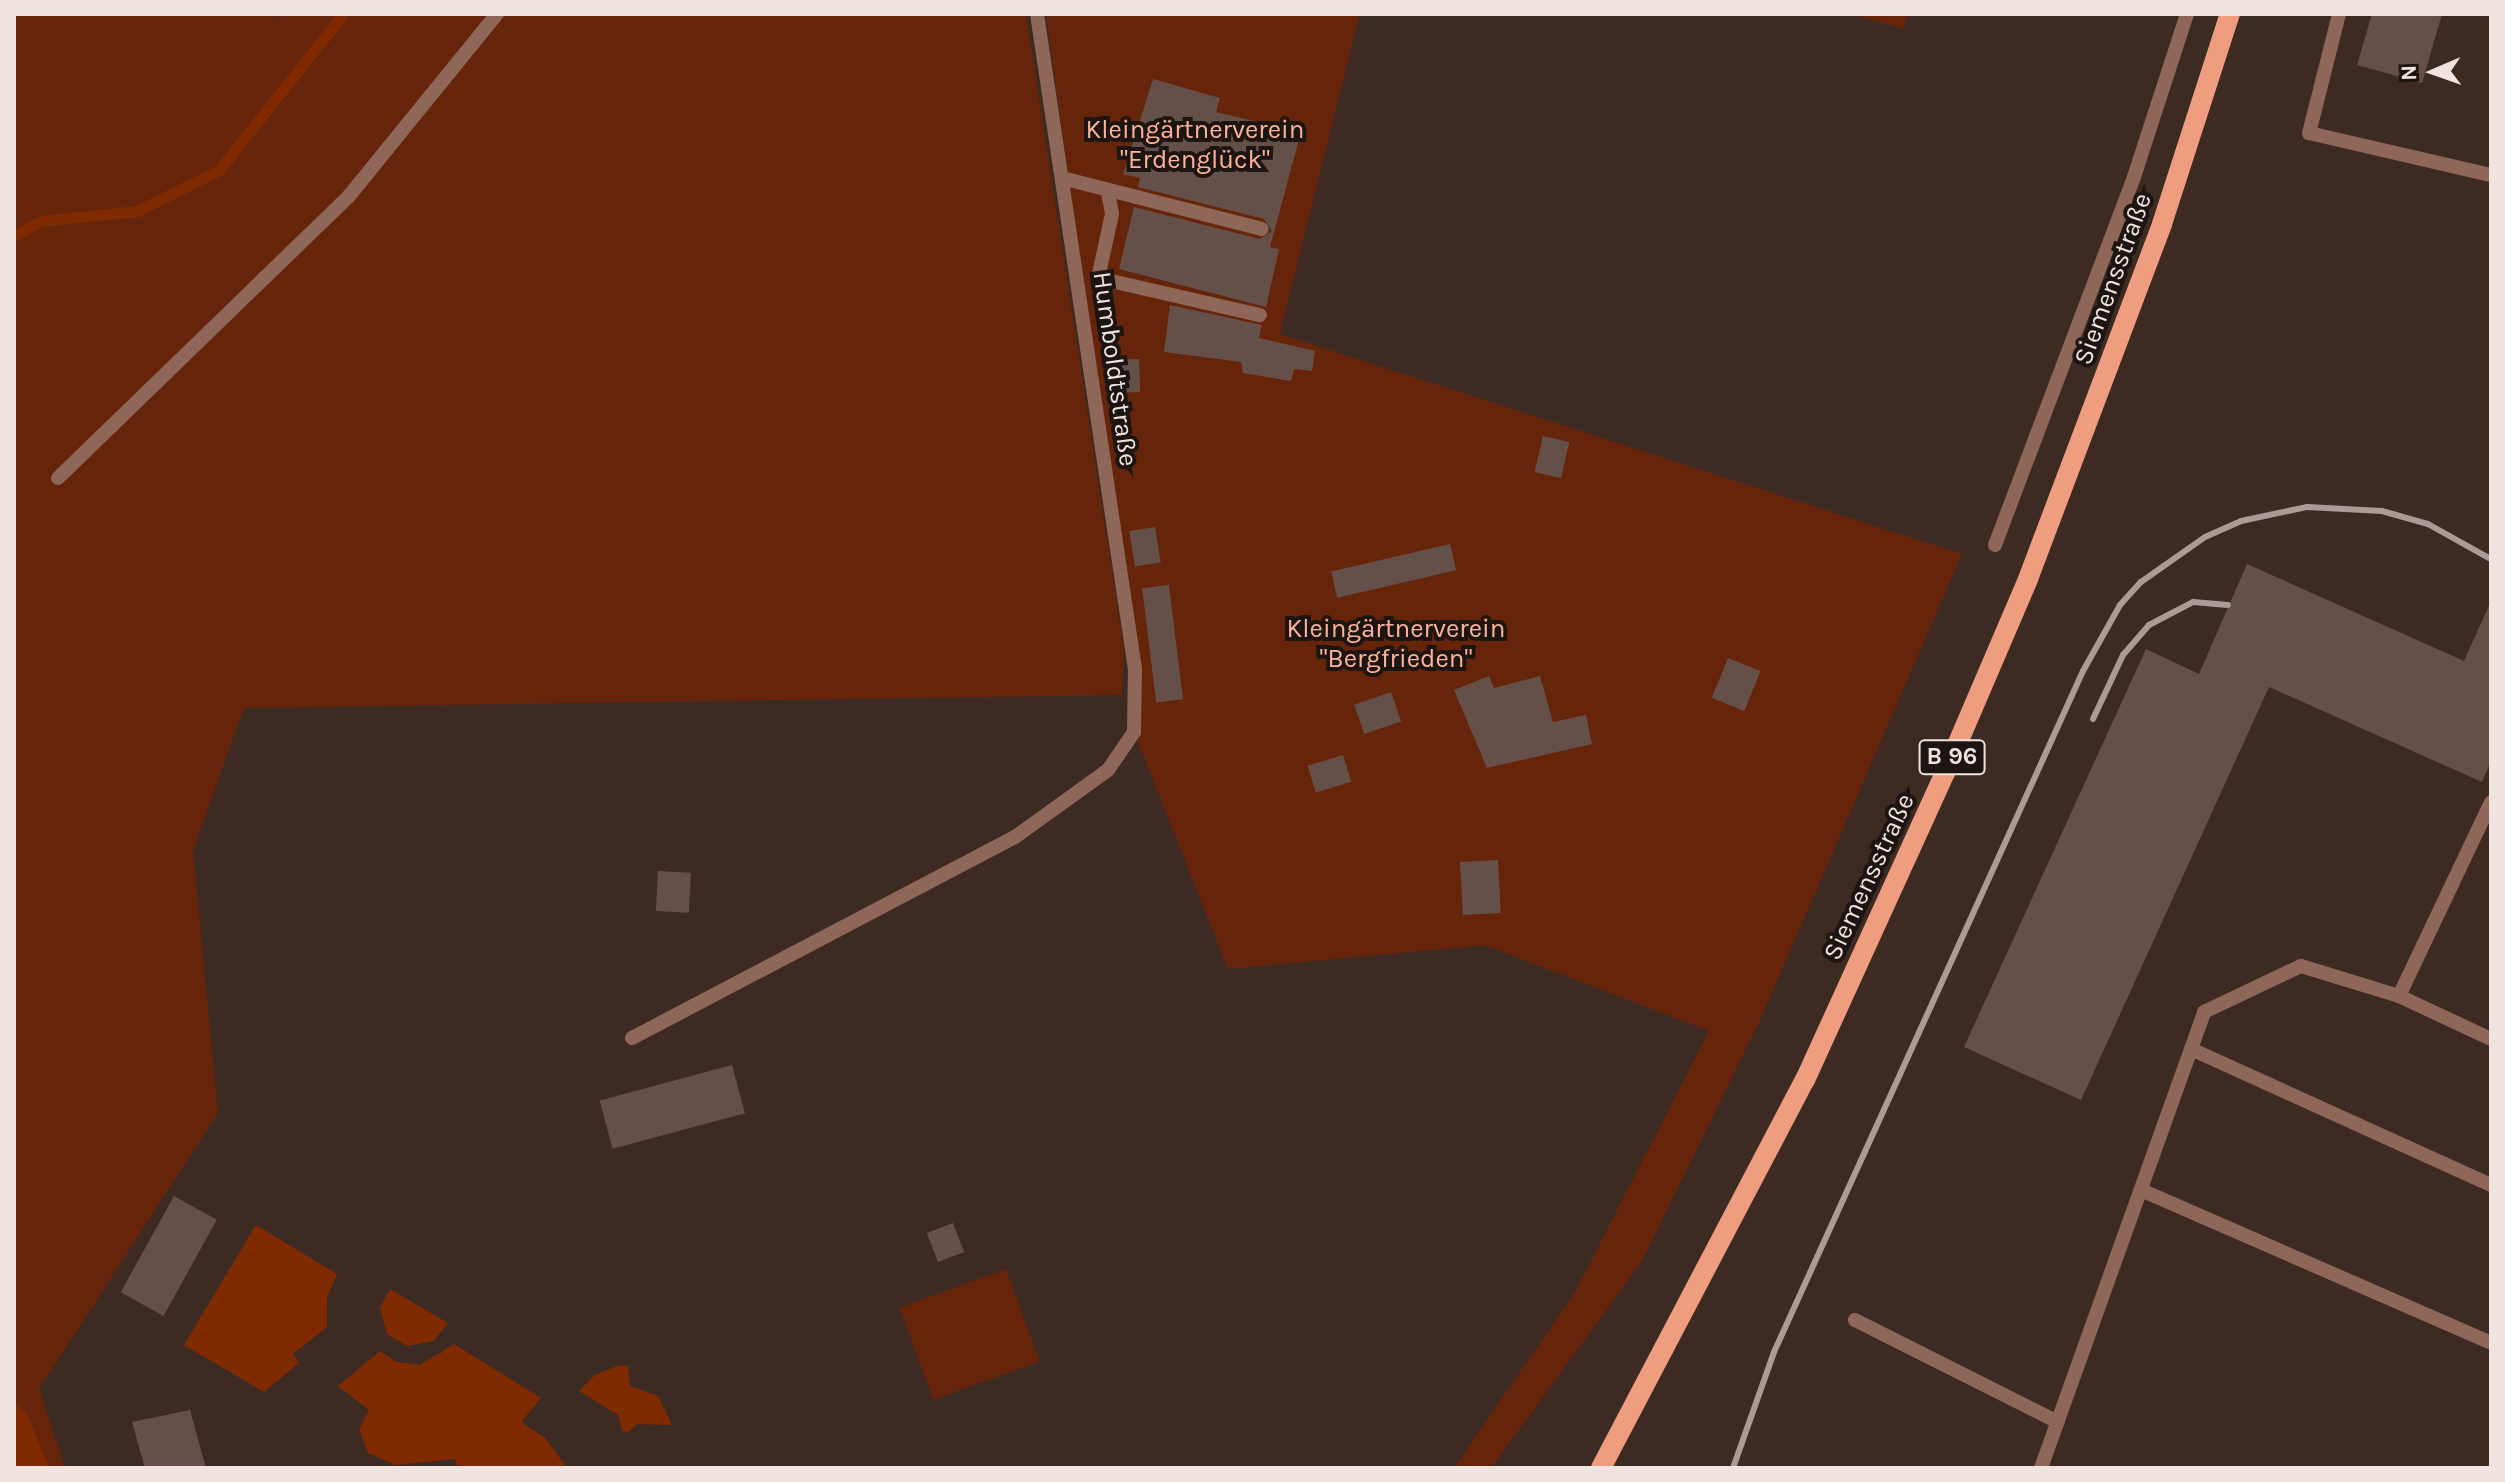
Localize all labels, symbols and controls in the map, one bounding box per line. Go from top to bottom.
north arrow [2393,32,2473,112]
text: N [2396,64,2422,81]
park label: Kleingärtnerverein "Erdenglück" [1085,114,1305,176]
street label: Siemensstraße [2068,189,2158,369]
street label: Humboldtstraße [1086,270,1144,468]
park label: Kleingärtnerverein "Bergfrieden" [1286,613,1506,674]
road number: B 96 [1918,737,1986,777]
street label: Siemensstraße [1817,789,1921,965]

